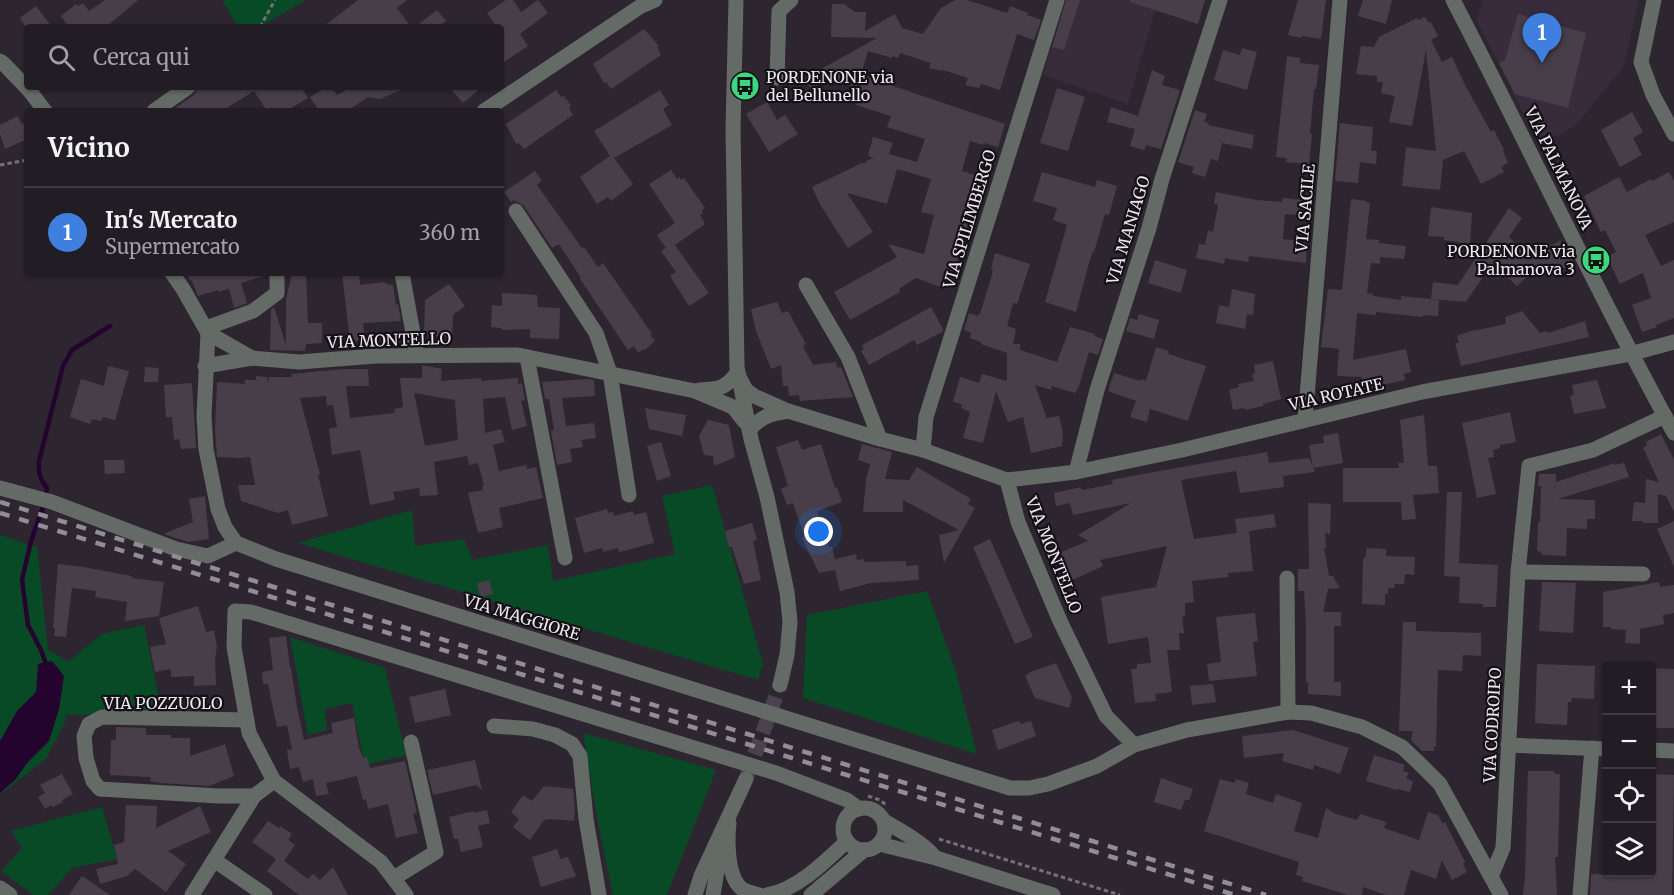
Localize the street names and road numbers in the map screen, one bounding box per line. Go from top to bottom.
street label: VIA PALMANOVA [1520,102,1598,233]
street label: VIA SPILIMBERGO [938,147,1000,292]
street label: VIA SACILE [1291,162,1319,254]
street label: VIA MANIAGO [1102,173,1154,288]
street label: VIA MONTELLO [326,328,452,352]
street label: VIA ROTATE [1286,373,1386,415]
street label: VIA MONTELLO [1021,493,1087,617]
street label: VIA MAGGIORE [460,589,584,644]
street label: VIA CODROIPO [1479,666,1505,784]
street label: VIA POZZUOLO [102,693,223,713]

